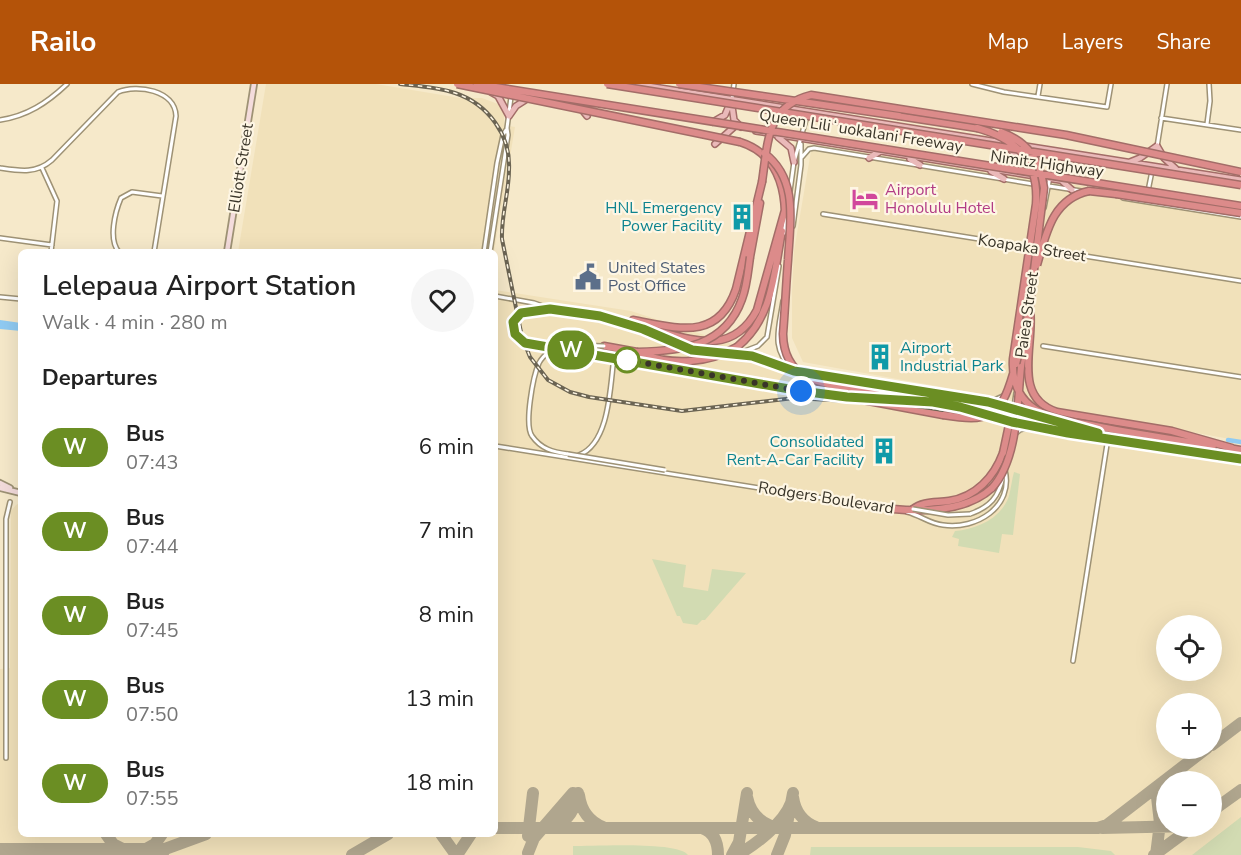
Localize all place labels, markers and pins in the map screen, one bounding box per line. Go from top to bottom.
place label: Airport Honolulu Hotel [885,179,996,219]
hotel icon: Airport Honolulu Hotel [850,184,880,214]
place label: HNL Emergency Power Facility [605,197,723,237]
building icon: HNL Emergency Power Facility [727,202,757,232]
place label: United States Post Office [608,257,706,297]
public building icon: United States Post Office [573,262,603,292]
place label: Airport Industrial Park [900,337,1004,377]
building icon: Airport Industrial Park [865,342,895,372]
unlabelled marker [614,347,640,373]
place label: Consolidated Rent-A-Car Facility [727,431,865,471]
building icon: Consolidated Rent-A-Car Facility [869,436,899,466]

